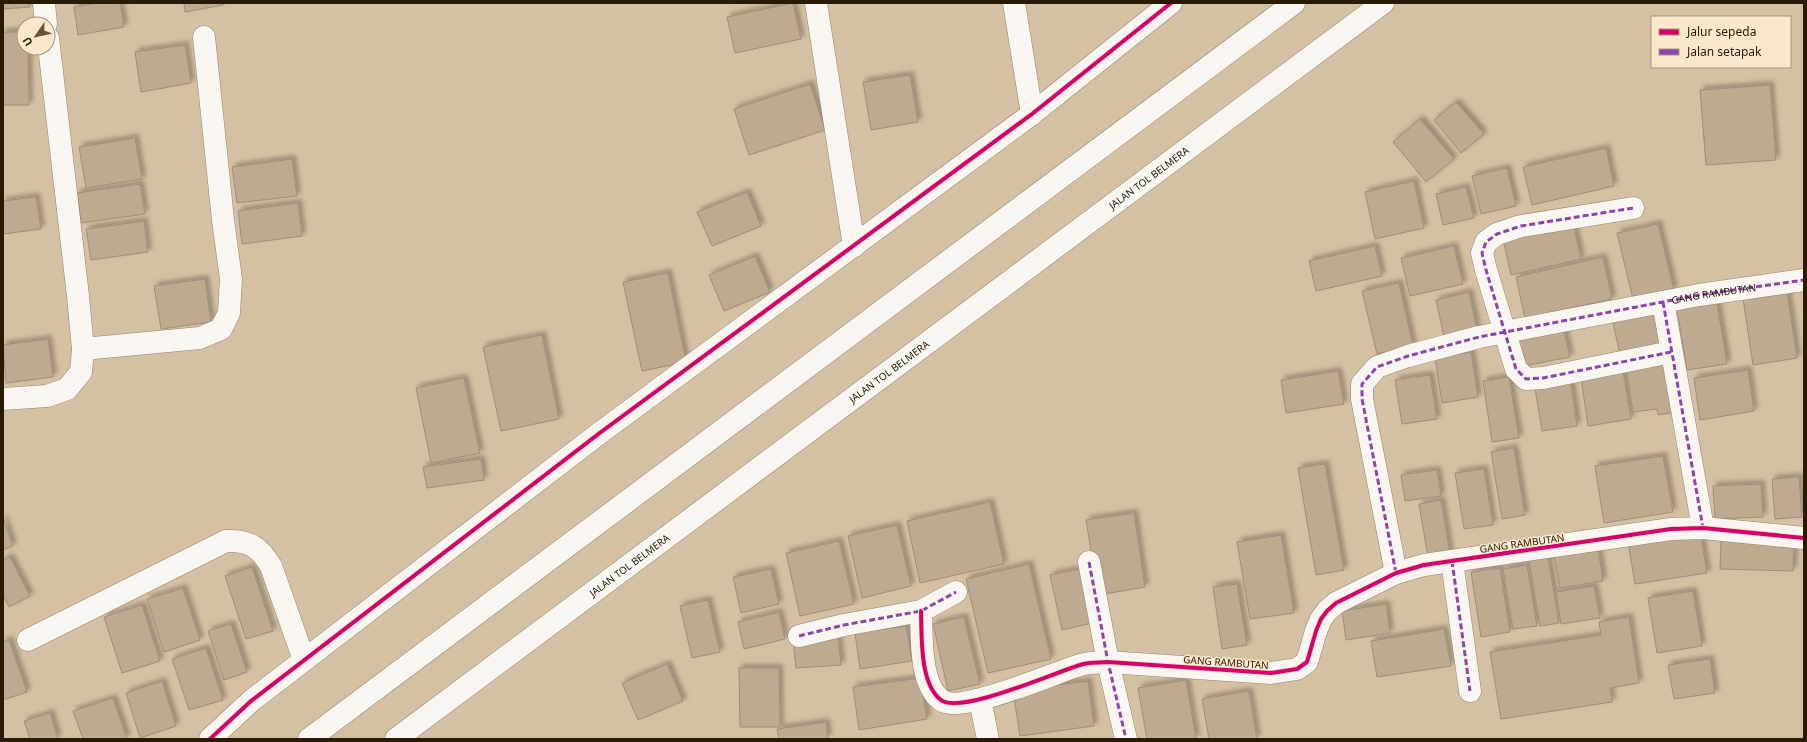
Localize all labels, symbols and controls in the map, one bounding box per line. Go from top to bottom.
north arrow [16,16,56,56]
legend [1651,16,1791,68]
text: Jalur sepeda [1686,23,1756,40]
text: U [19,34,36,50]
text: Jalan setapak [1686,43,1762,60]
street label: JALAN TOL BELMERA [1105,143,1192,213]
street label: GANG RAMBUTAN [1670,280,1757,307]
street label: JALAN TOL BELMERA [845,337,932,406]
street label: JALAN TOL BELMERA [586,530,673,600]
street label: GANG RAMBUTAN [1479,530,1565,556]
street label: GANG RAMBUTAN [1183,652,1269,672]

